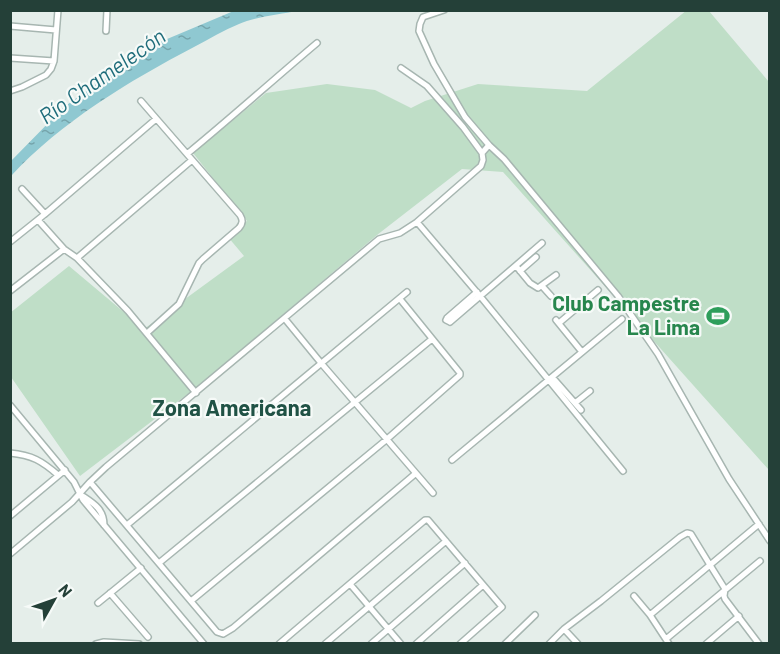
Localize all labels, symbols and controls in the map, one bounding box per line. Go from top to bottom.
water label: Río Chamelecón [33,22,170,128]
place label: Club Campestre La Lima [552,290,700,339]
sports icon: Club Campestre La Lima [705,303,731,329]
district label: Zona Americana [153,394,311,420]
north arrow [24,570,84,630]
text: N [55,580,77,600]

